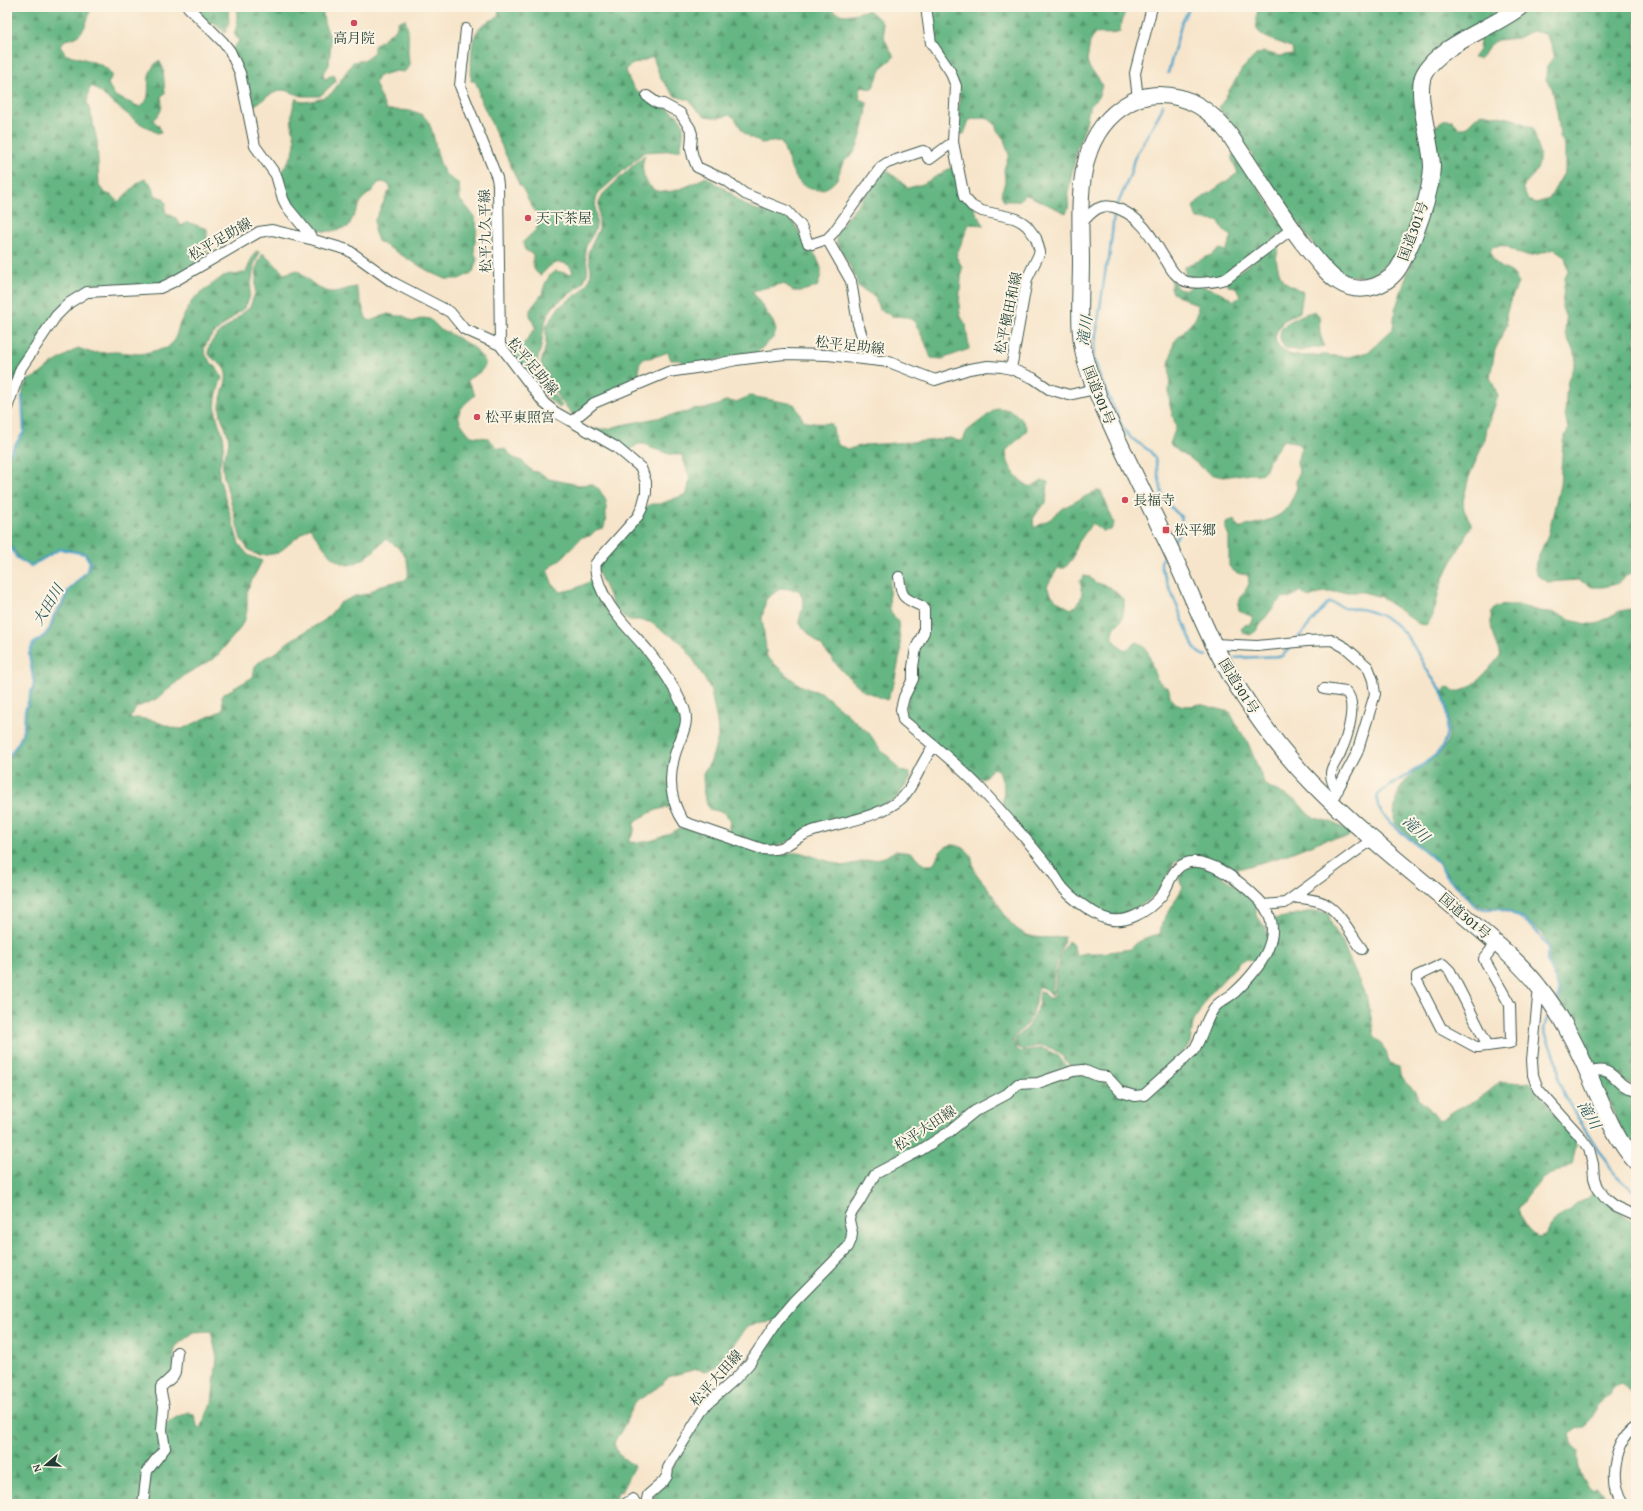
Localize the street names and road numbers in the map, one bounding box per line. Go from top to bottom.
street label: 松平九久平線 [474,189,496,273]
street label: 国道301号 [1393,198,1433,264]
street label: 松平足助線 [185,213,255,265]
street label: 松平槇田和線 [989,270,1027,356]
street label: 松平足助線 [814,331,886,359]
street label: 松平足助線 [503,333,563,399]
street label: 国道301号 [1078,362,1120,428]
street label: 国道301号 [1214,654,1264,718]
street label: 国道301号 [1435,888,1495,944]
street label: 松平大田線 [890,1101,960,1155]
street label: 松平大田線 [685,1345,747,1411]

